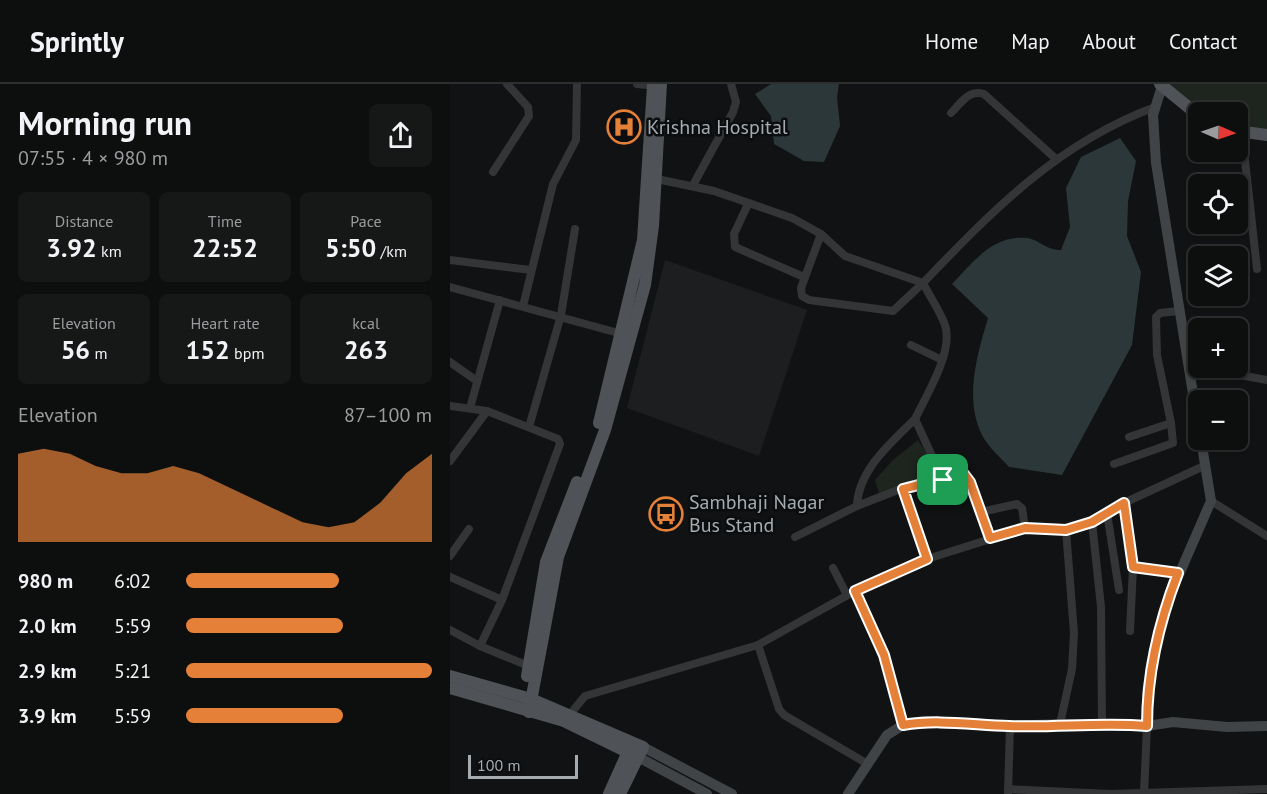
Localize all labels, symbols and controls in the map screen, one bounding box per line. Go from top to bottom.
text: Sprintly [30,23,124,60]
text: Home [925,28,978,55]
text: Map [1011,28,1050,55]
text: About [1083,28,1136,55]
text: Contact [1169,28,1237,55]
text: Morning run [18,101,192,144]
north arrow [1188,102,1248,162]
map controls [1188,102,1248,450]
button: share [369,104,432,167]
hospital icon: Krishna Hospital [606,109,642,145]
place label: Krishna Hospital [647,114,788,140]
text: 07:55 · 4 × 980 m [18,145,168,171]
button: locate [1188,174,1248,234]
text: Distance [55,211,113,231]
text: Time [208,211,242,231]
text: Pace [350,211,382,231]
text: 3.92 [46,231,97,264]
text: 22:52 [192,231,258,264]
text: 5:50 [325,231,376,264]
text: km [97,241,122,261]
text: /km [376,241,407,261]
button: layers [1188,246,1248,306]
text: Elevation [52,313,116,333]
text: Heart rate [190,313,260,333]
text: kcal [352,313,380,333]
button: + [1188,318,1248,378]
text: 56 [61,333,90,366]
text: 152 [186,333,230,366]
text: 263 [344,333,388,366]
text: m [90,343,107,363]
text: bpm [230,343,264,363]
button: − [1188,390,1248,450]
text: Elevation [18,402,98,428]
text: 87–100 m [344,402,432,428]
pin [917,454,968,505]
icon: arrive [926,463,959,496]
place label: Sambhaji Nagar Bus Stand [689,489,825,538]
bus stop icon: Sambhaji Nagar Bus Stand [648,496,684,532]
text: 980 m [18,568,73,594]
text: 6:02 [114,568,151,594]
text: 2.0 km [18,613,77,639]
text: 5:59 [114,613,151,639]
text: 2.9 km [18,658,77,684]
text: 5:21 [114,658,151,684]
text: 3.9 km [18,703,77,729]
text: 5:59 [114,703,151,729]
scale bar [468,752,578,780]
text: 100 m [477,755,520,775]

